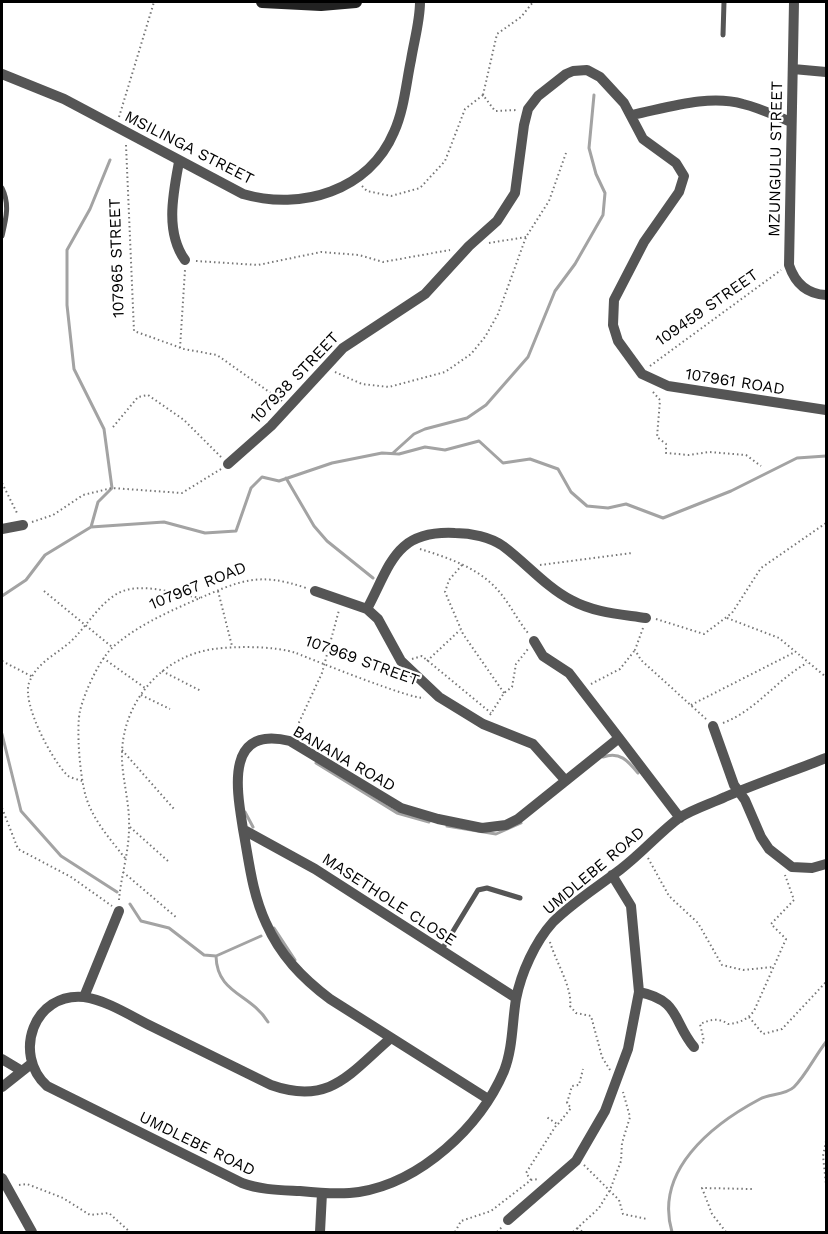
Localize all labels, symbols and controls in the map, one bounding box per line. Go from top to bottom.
street label: MZUNGULU STREET [765,81,787,237]
street label: MSILINGA STREET [121,107,257,189]
street label: 107965 STREET [105,198,129,318]
street label: 109459 STREET [652,266,762,350]
street label: 107938 STREET [247,328,343,428]
street label: 107961 ROAD [684,365,786,399]
street label: 107967 ROAD [147,558,249,614]
street label: 107969 STREET [302,631,422,691]
street label: BANANA ROAD [289,722,399,796]
street label: UMDLEBE ROAD [539,823,649,919]
street label: MASETHOLE CLOSE [318,850,460,950]
street label: UMDLEBE ROAD [136,1108,258,1180]

